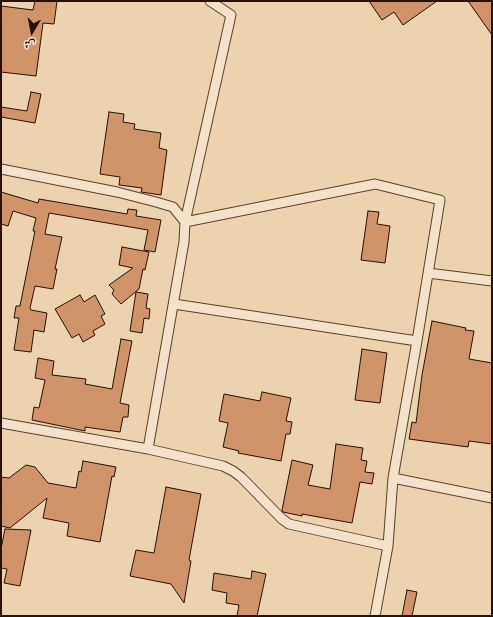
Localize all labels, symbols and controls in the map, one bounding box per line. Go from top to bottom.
north arrow [12,12,52,52]
text: ش [23,37,36,52]

